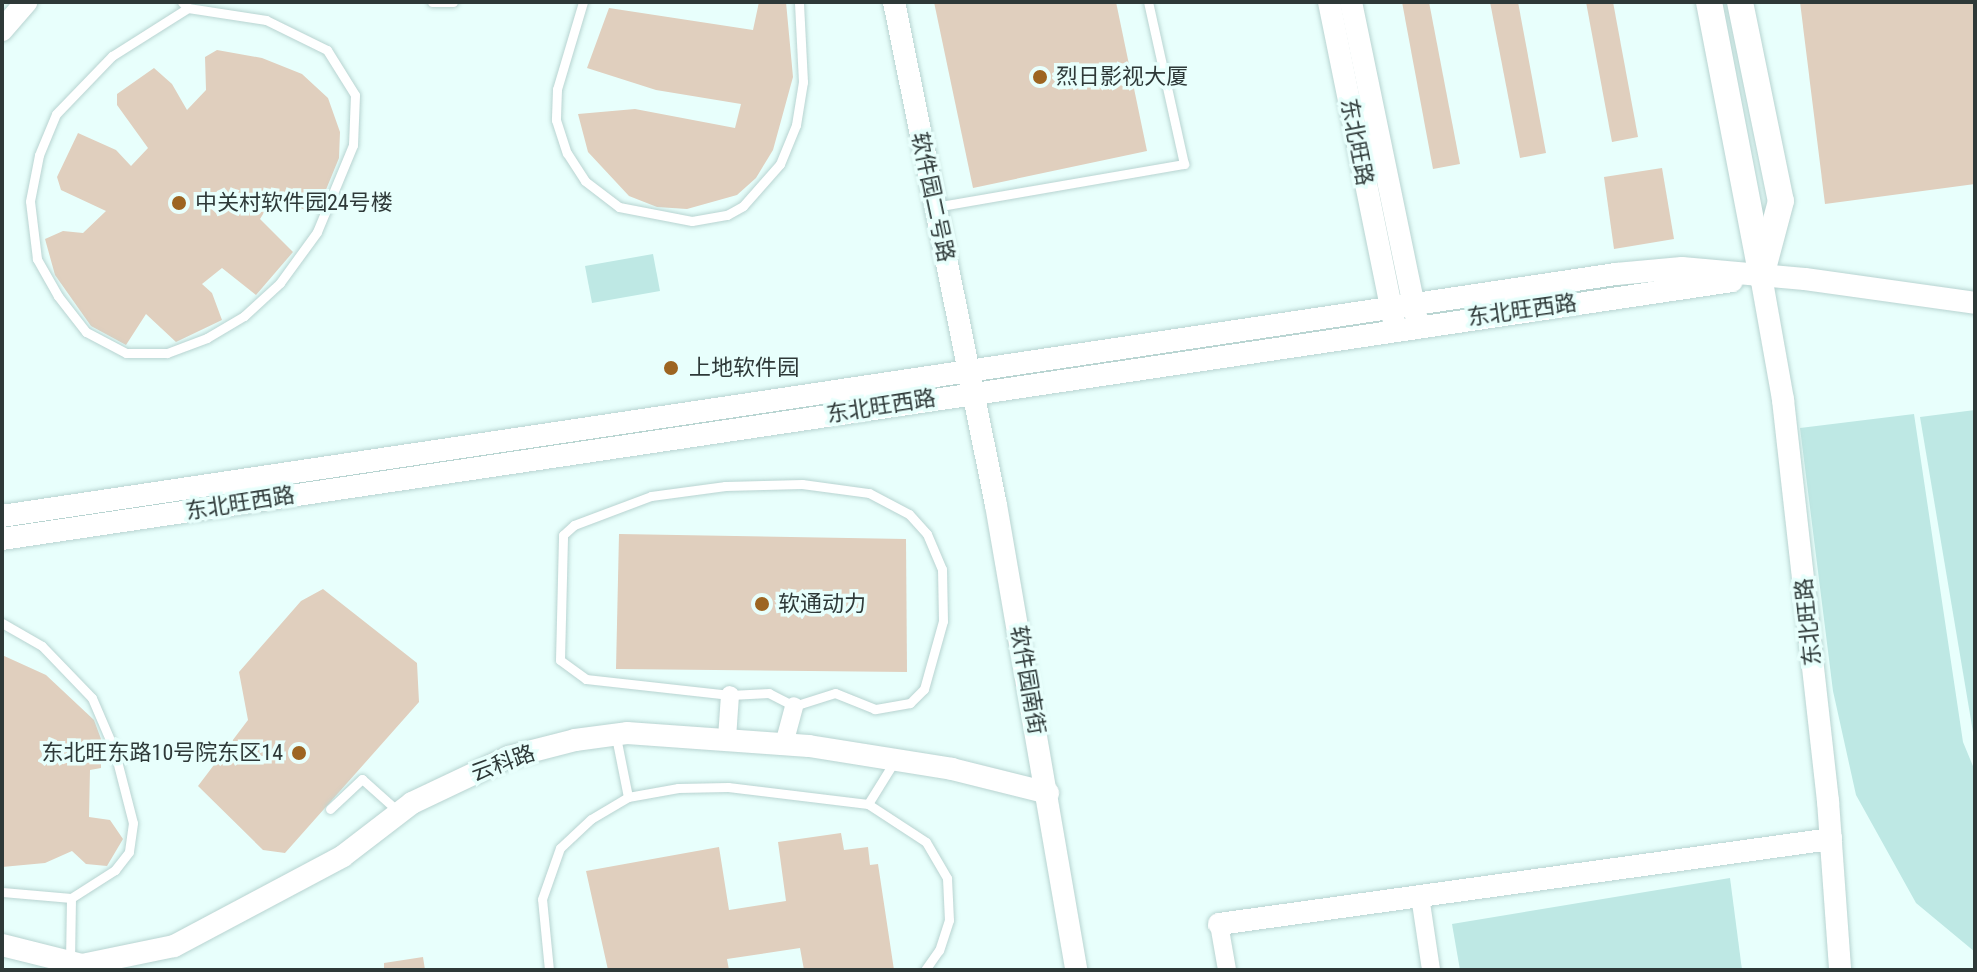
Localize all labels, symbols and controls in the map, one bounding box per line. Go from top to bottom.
place label: 烈日影视大厦 [1056,64,1188,90]
marker: 烈日影视大厦 [1031,68,1049,86]
street label: 东北旺路 [1336,96,1378,188]
street label: 软件园二号路 [906,130,960,264]
place label: 中关村软件园24号楼 [195,190,393,216]
marker: 中关村软件园24号楼 [170,194,188,212]
street label: 东北旺西路 [1466,289,1578,331]
place label: 上地软件园 [689,355,799,381]
marker: 上地软件园 [660,357,682,379]
street label: 东北旺西路 [825,384,937,428]
street label: 东北旺西路 [184,481,296,525]
street label: 东北旺路 [1790,577,1826,667]
place label: 软通动力 [778,591,866,617]
marker: 软通动力 [753,595,771,613]
street label: 软件园南街 [1005,624,1051,736]
street label: 云科路 [467,739,539,787]
place label: 东北旺东路10号院东区14 [42,740,283,766]
marker: 东北旺东路10号院东区14 [290,744,308,762]

